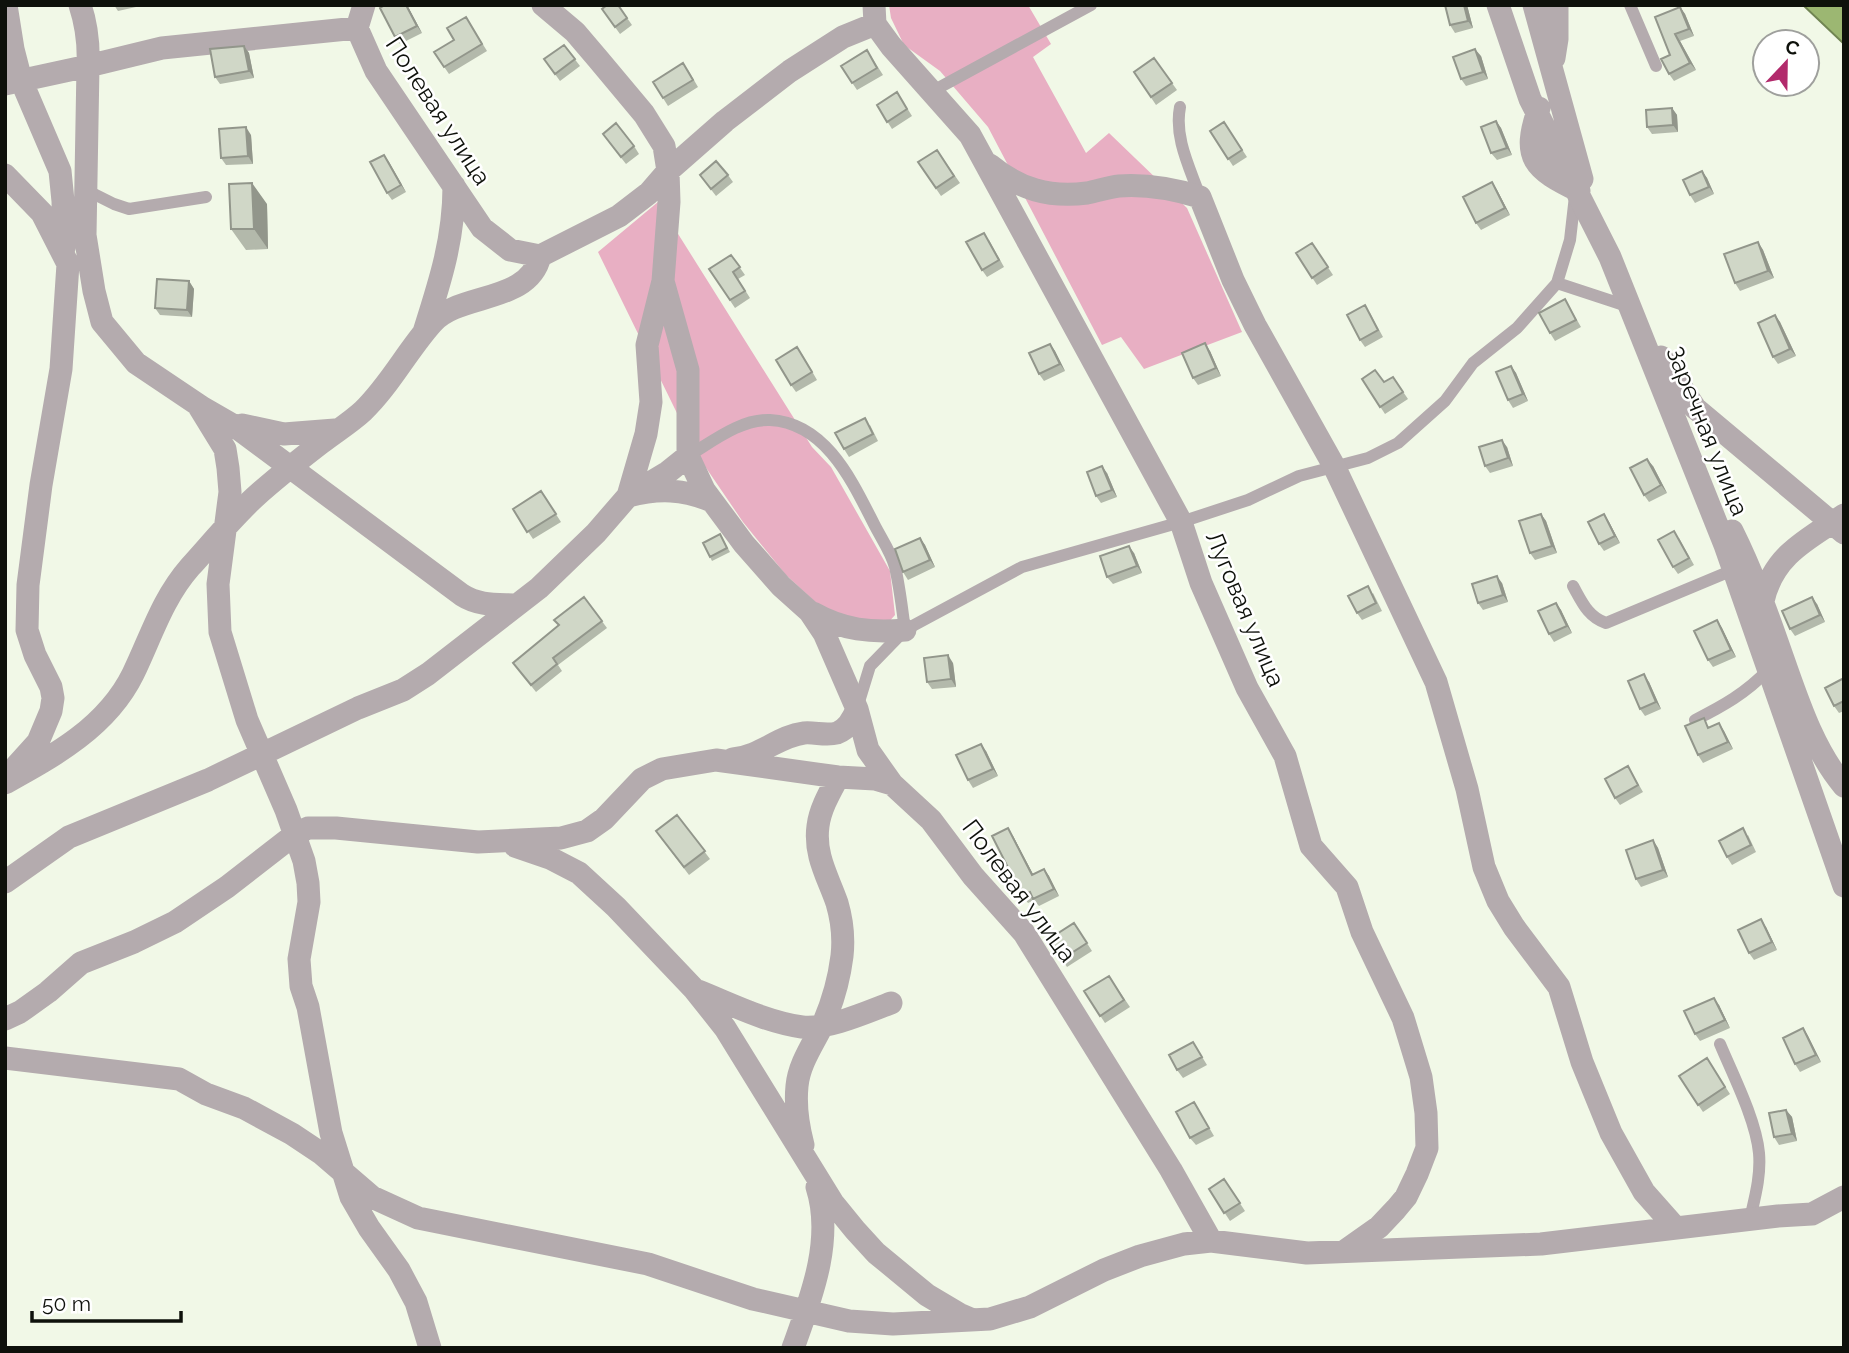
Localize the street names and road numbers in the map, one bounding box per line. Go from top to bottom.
street label: Полевая улица [380,31,497,190]
street label: Заречная улица [1660,342,1755,520]
street label: Луговая улица [1200,527,1291,691]
street label: Полевая улица [956,814,1082,968]

